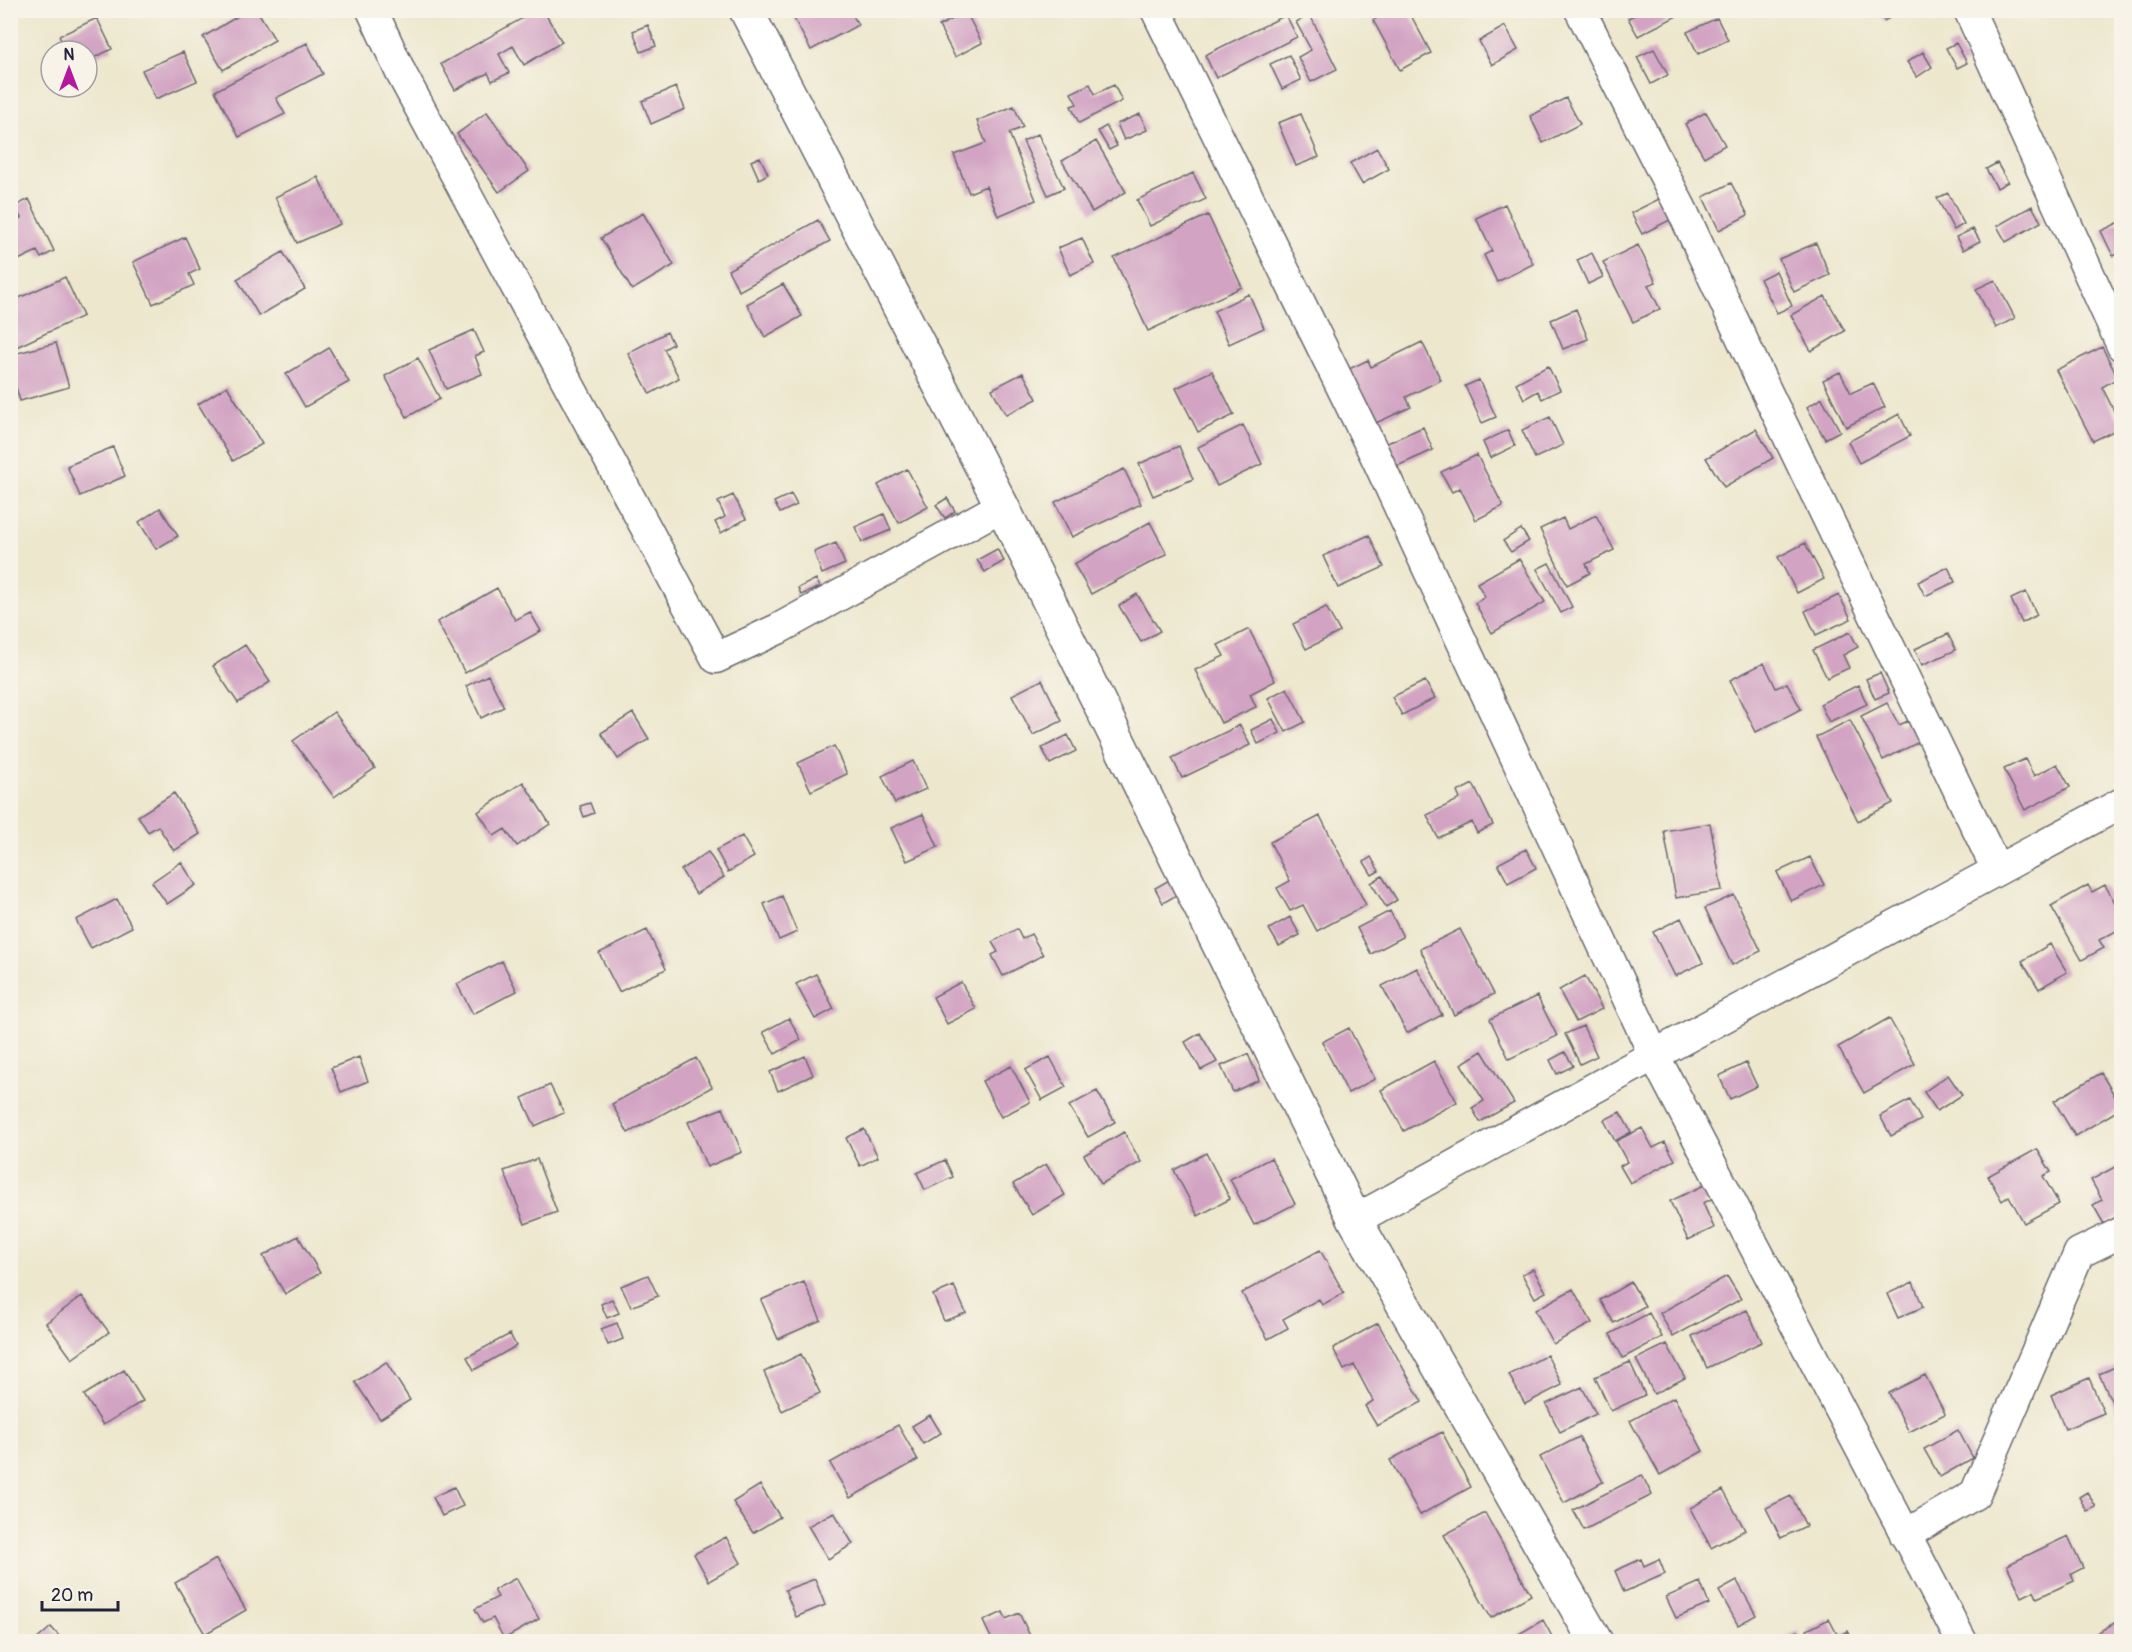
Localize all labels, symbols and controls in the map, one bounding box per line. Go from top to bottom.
north arrow [39,39,99,99]
text: N [64,45,75,65]
scale bar [42,1574,118,1612]
text: 20 m [51,1584,93,1607]

